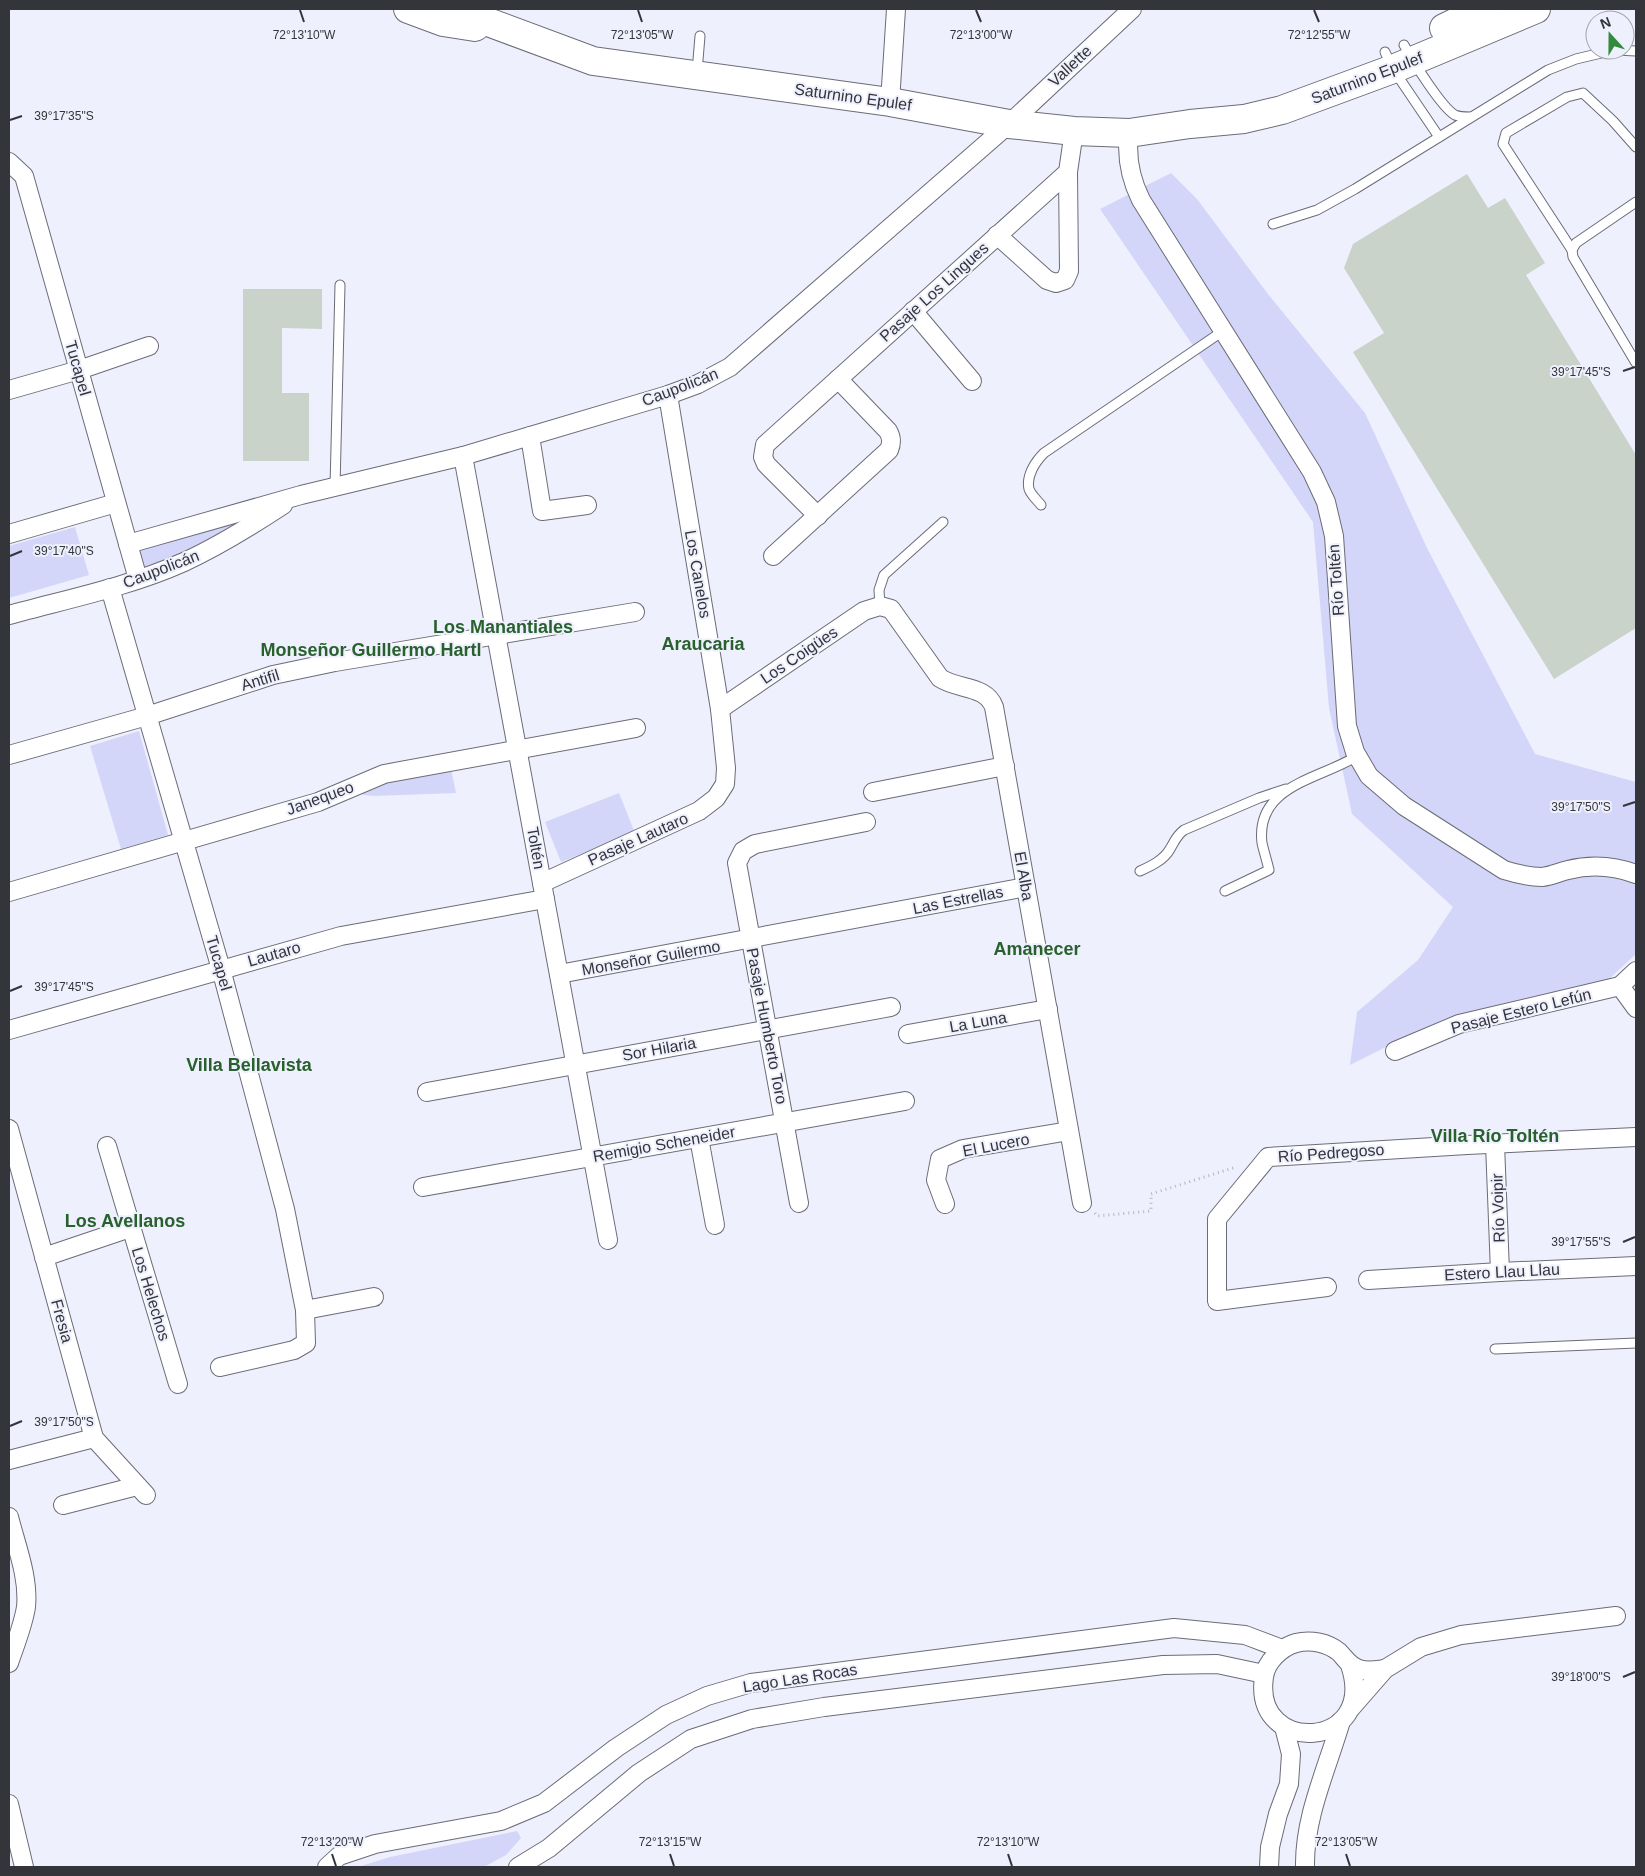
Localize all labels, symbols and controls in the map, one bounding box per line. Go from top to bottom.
north arrow [1585,10,1635,60]
text: N [1598,14,1613,32]
text: 72°13'10"W [273,28,336,42]
text: 72°13'05"W [611,28,674,42]
text: 72°13'00"W [950,28,1013,42]
text: 72°12'55"W [1288,28,1351,42]
street label: Vallette [1045,42,1095,90]
street label: Saturnino Epulef [1309,49,1426,107]
street label: Saturnino Epulef [793,80,913,114]
text: 39°17'35"S [34,109,94,123]
street label: Pasaje Los Lingues [876,239,992,345]
street label: Tucapel [62,339,94,397]
street label: Caupolicán [640,365,720,409]
text: 39°17'45"S [1551,365,1611,379]
street label: Los Canelos [682,529,714,619]
text: 39°17'40"S [34,544,94,558]
street label: Río Toltén [1325,544,1347,616]
street label: Caupolicán [121,547,201,591]
district label: Los Manantiales [433,617,573,637]
street label: Los Coigües [757,623,841,687]
district label: Araucaria [661,634,746,654]
district label: Monseñor Guillermo Hartl [260,640,482,660]
street label: Antifil [239,666,281,694]
street label: Janequeo [284,778,356,818]
text: 39°17'50"S [1551,800,1611,814]
street label: Pasaje Lautaro [585,809,691,869]
street label: Toltén [524,825,548,871]
street label: El Alba [1011,850,1037,902]
street label: Las Estrellas [911,883,1005,917]
street label: Tucapel [203,934,235,992]
street label: Monseñor Guilermo [580,937,722,979]
street label: Lautaro [246,938,303,970]
district label: Amanecer [993,939,1081,959]
street label: Pasaje Humberto Toro [743,946,791,1106]
text: 39°17'45"S [34,980,94,994]
street label: Pasaje Estero Lefún [1449,985,1593,1037]
street label: La Luna [948,1009,1008,1035]
street label: Sor Hilaria [621,1034,697,1064]
district label: Villa Bellavista [186,1055,313,1075]
street label: Remigio Scheneider [592,1123,737,1165]
district label: Villa Río Toltén [1431,1126,1559,1146]
street label: El Lucero [961,1130,1031,1160]
street label: Río Pedregoso [1277,1141,1385,1165]
street label: Río Voipir [1488,1172,1508,1243]
district label: Los Avellanos [65,1211,185,1231]
text: 39°17'55"S [1551,1235,1611,1249]
street label: Los Helechos [129,1245,173,1343]
street label: Estero Llau Llau [1444,1260,1560,1284]
street label: Fresia [48,1297,76,1345]
text: 39°17'50"S [34,1415,94,1429]
street label: Lago Las Rocas [742,1661,858,1695]
text: 39°18'00"S [1551,1670,1611,1684]
text: 72°13'20"W [301,1835,364,1849]
text: 72°13'15"W [639,1835,702,1849]
text: 72°13'10"W [977,1835,1040,1849]
text: 72°13'05"W [1315,1835,1378,1849]

